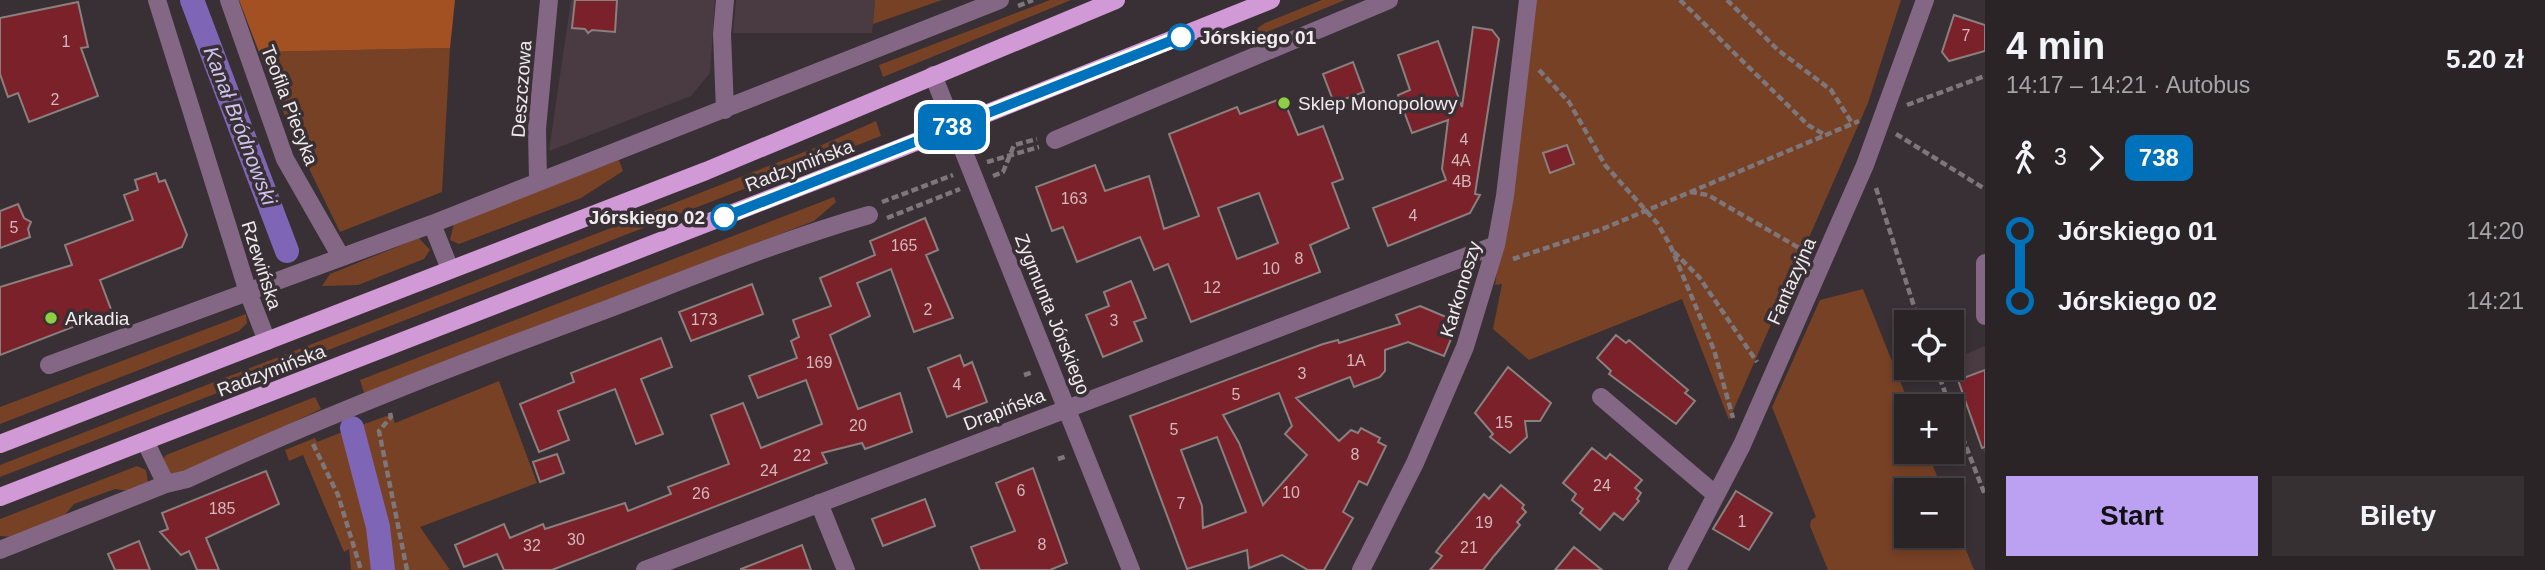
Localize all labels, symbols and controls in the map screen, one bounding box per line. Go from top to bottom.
marker: Jórskiego 01 [1168,24,1194,50]
text: 4 min [2006,25,2105,67]
place label: Jórskiego 01 [1200,27,1317,48]
house number: 7 [1962,27,1971,44]
house number: 1 [62,33,71,50]
street label: Deszczowa [508,39,535,138]
street label: Teofila Piecyka [257,42,322,168]
water label: Kanał Bródnowski [200,43,282,210]
text: 5.20 zł [2446,44,2524,74]
text: 14:17 – 14:21 · Autobus [2006,72,2250,98]
house number: 2 [51,91,60,108]
place label: Sklep Monopolowy [1298,93,1458,114]
marker: Sklep Monopolowy [1276,95,1292,111]
line badge: 738 [912,104,992,150]
text: 738 [932,113,972,140]
house number: 4 [1460,131,1469,148]
street label: Radzymińska [742,135,857,196]
icon: walk [2006,139,2044,177]
icon: forward [2077,139,2115,177]
text: 3 [2054,144,2067,170]
text: 738 [2139,144,2179,171]
house number: 4A [1451,152,1471,169]
house number: 4B [1452,173,1472,190]
house number: 163 [1061,190,1087,207]
marker: Jórskiego 02 [711,204,737,230]
place label: Jórskiego 02 [589,207,705,228]
house number: 4 [1409,207,1418,224]
text: Jórskiego 01 [2058,216,2217,246]
street label: Rzewińska [237,218,286,312]
text: 14:20 [2466,218,2524,244]
house number: 5 [10,219,19,236]
street label: Zygmunta Jórskiego [1011,231,1094,397]
street label: Fantazyjna [1763,234,1820,328]
house number: 165 [891,237,917,254]
street label: Karkonoszy [1436,238,1485,340]
house number: 8 [1295,250,1304,267]
house number: 10 [1262,260,1280,277]
house number: 12 [1203,279,1221,296]
text: Jórskiego 02 [2058,286,2217,316]
text: 14:21 [2466,288,2524,314]
house number: 2 [924,301,933,318]
place label: Arkadia [65,308,130,329]
marker: Arkadia [43,310,59,326]
map controls [1894,310,1964,548]
button: locate [1894,310,1964,380]
house number: 173 [691,311,717,328]
house number: 3 [1110,312,1119,329]
street label: Radzymińska [214,340,329,401]
house number: 1A [1346,352,1366,369]
house number: 169 [806,354,832,371]
house number: 3 [1298,365,1307,382]
house number: 4 [953,376,962,393]
street label: Drapińska [960,384,1048,435]
house number: 5 [1232,386,1241,403]
button: + [1894,394,1964,464]
house number: 15 [1495,414,1513,431]
house number: 20 [849,417,867,434]
house number: 5 [1170,421,1179,438]
house number: 8 [1351,446,1360,463]
house number: 22 [793,447,811,464]
house number: 24 [760,462,778,479]
button: Start [2006,476,2258,556]
button: Bilety [2272,476,2524,556]
house number: 24 [1593,477,1611,494]
button: − [1894,478,1964,548]
house number: 6 [1017,482,1026,499]
house number: 10 [1282,484,1300,501]
house number: 26 [692,485,710,502]
house number: 7 [1177,495,1186,512]
house number: 185 [209,500,235,517]
house number: 1 [1738,513,1747,530]
house number: 19 [1475,514,1493,531]
house number: 30 [567,531,585,548]
house number: 8 [1038,536,1047,553]
house number: 32 [523,537,541,554]
house number: 21 [1460,539,1478,556]

